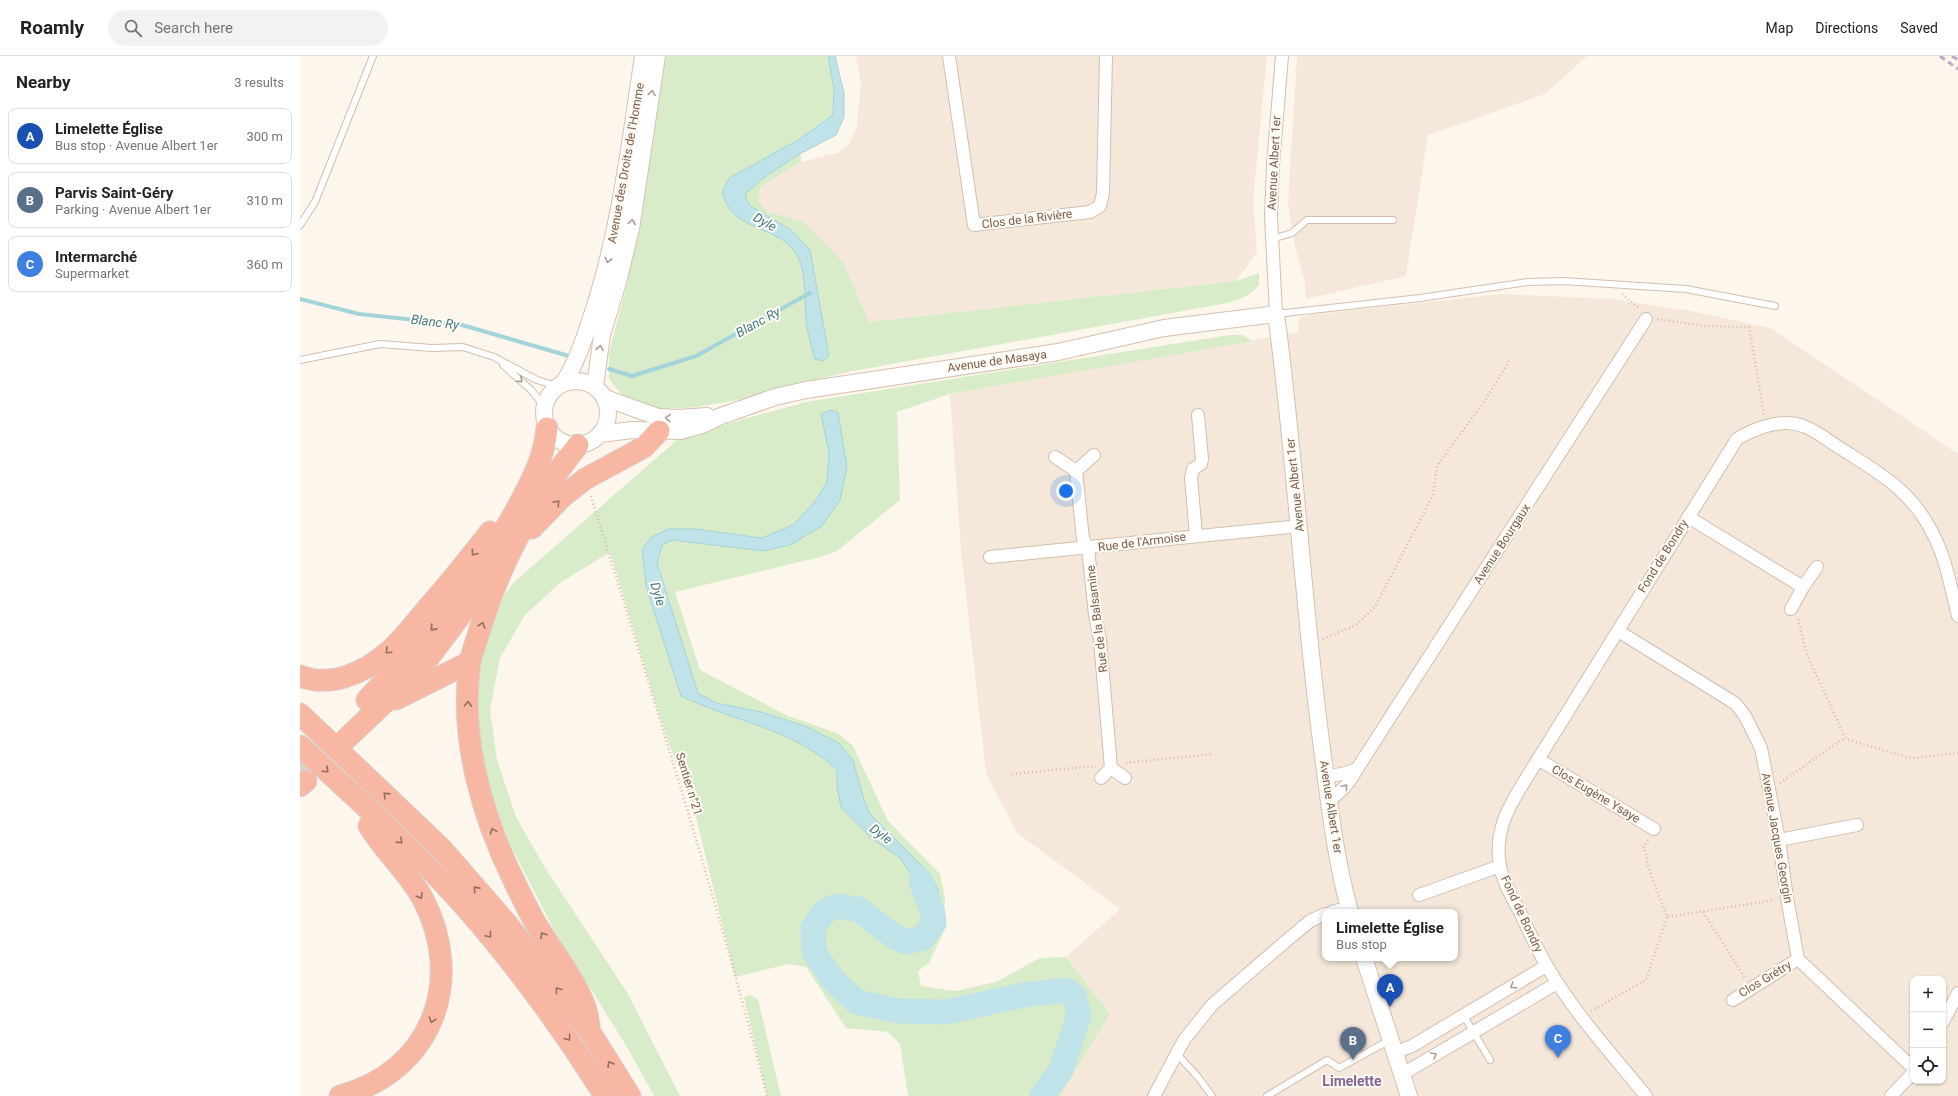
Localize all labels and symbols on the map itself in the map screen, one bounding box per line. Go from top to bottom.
street label: Avenue des Droits de l'Homme [605,81,647,245]
one-way arrow [647,90,656,96]
street label: Avenue Albert 1er [1265,115,1283,211]
street label: Clos de la Rivière [981,207,1073,231]
water label: Dyle [751,210,779,235]
one-way arrow [627,219,636,225]
one-way arrow [605,257,613,263]
water label: Blanc Ry [733,303,784,340]
water label: Blanc Ry [410,312,461,333]
one-way arrow [595,344,603,351]
street label: Avenue de Masaya [946,347,1048,375]
one-way arrow [516,375,523,382]
one-way arrow [665,413,671,422]
street label: Avenue Albert 1er [1283,437,1307,533]
your location [1056,481,1076,501]
one-way arrow [552,500,560,508]
street label: Avenue Bourgaux [1471,501,1533,587]
street label: Fond de Bondry [1635,517,1691,595]
street label: Rue de l'Armoise [1097,530,1187,554]
one-way arrow [471,549,478,556]
street label: Rue de la Balsamine [1083,565,1111,673]
water label: Dyle [647,580,669,608]
one-way arrow [477,621,486,628]
one-way arrow [430,624,437,631]
one-way arrow [385,647,393,654]
one-way arrow [464,701,472,707]
street label: Sentier n°21 [673,751,705,817]
street label: Avenue Albert 1er [1317,759,1345,855]
street label: Clos Eugène Ysaye [1549,762,1643,826]
one-way arrow [321,765,329,773]
street label: Avenue Jacques Georgin [1759,772,1795,904]
one-way arrow [1341,785,1348,792]
one-way arrow [383,792,391,800]
water label: Dyle [867,821,895,847]
one-way arrow [489,827,498,834]
one-way arrow [395,836,403,843]
street label: Fond de Bondry [1498,873,1546,955]
one-way arrow [474,886,481,893]
one-way arrow [415,892,423,899]
one-way arrow [484,930,491,938]
one-way arrow [540,932,548,939]
street label: Clos Grétry [1736,958,1794,1000]
pin: A [1377,974,1403,1007]
one-way arrow [1510,982,1517,989]
one-way arrow [556,987,563,994]
one-way arrow [428,1017,437,1024]
pin: C [1545,1025,1571,1058]
pin: B [1340,1027,1366,1060]
one-way arrow [563,1034,570,1041]
one-way arrow [1430,1052,1437,1060]
one-way arrow [607,1061,615,1068]
district label: Limelette [1322,1073,1382,1089]

